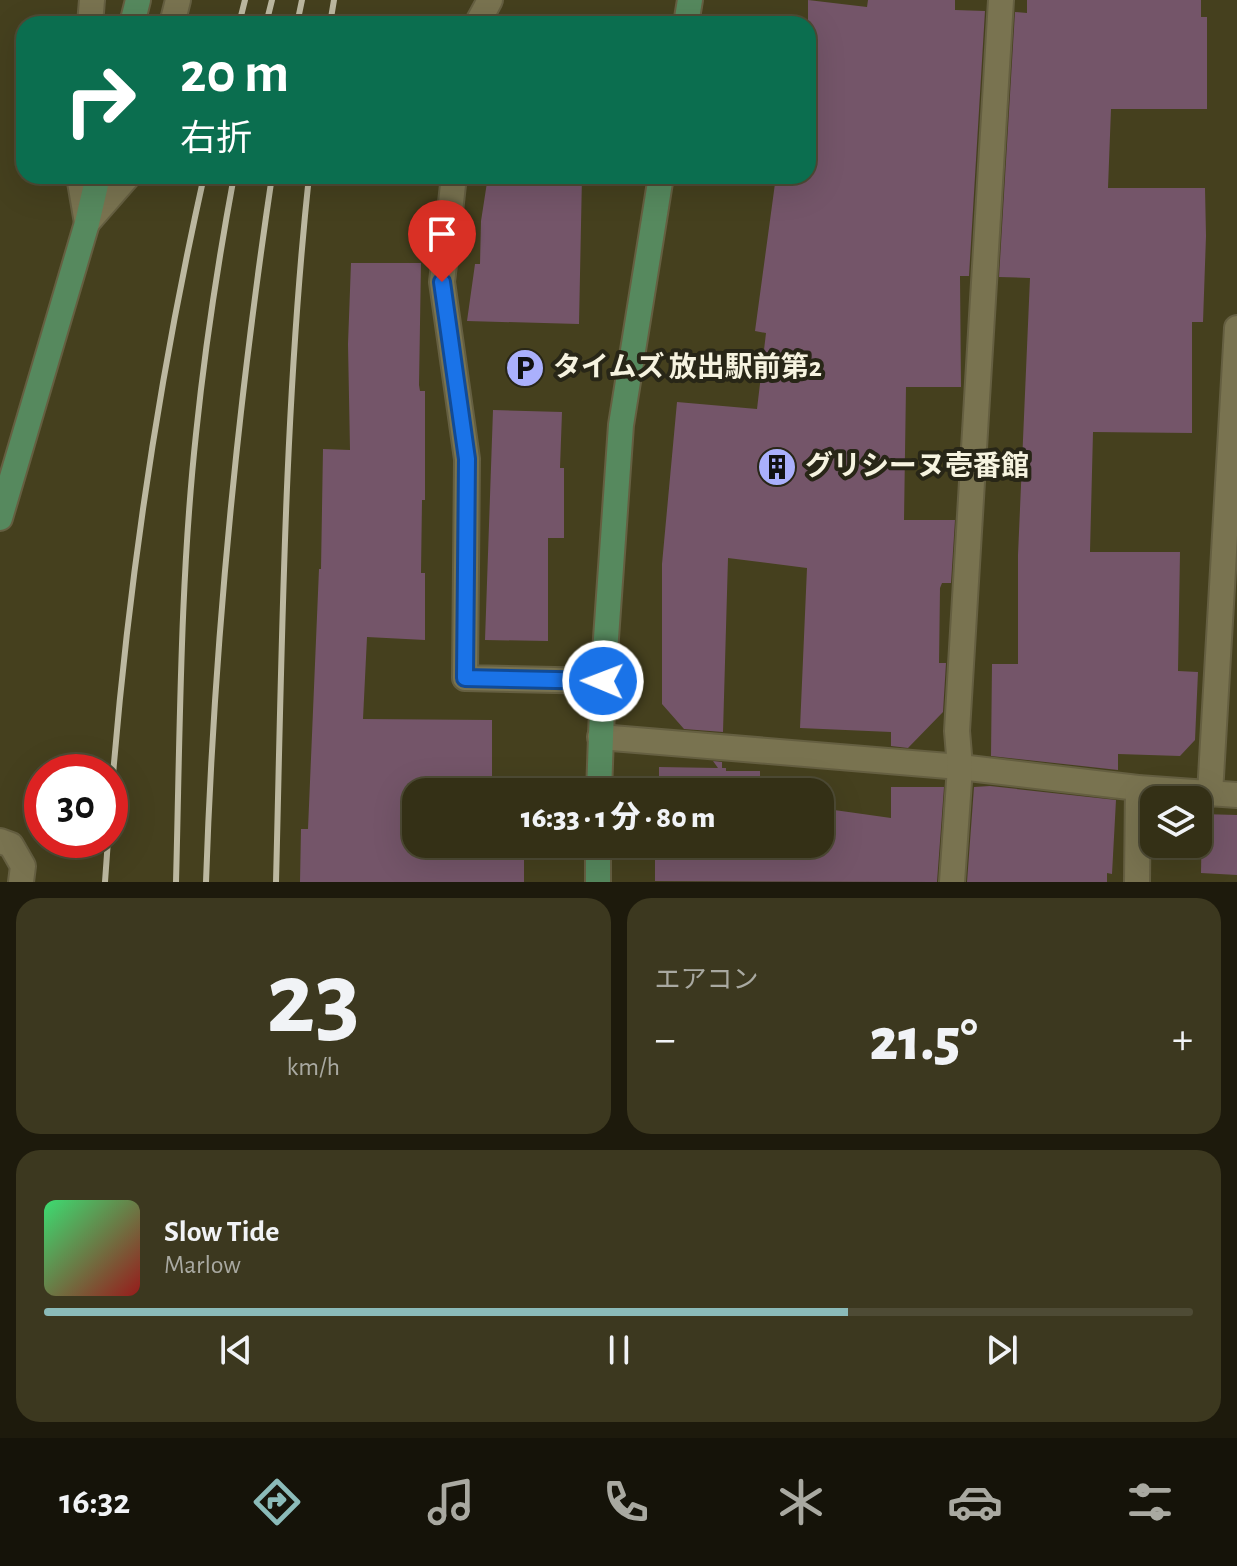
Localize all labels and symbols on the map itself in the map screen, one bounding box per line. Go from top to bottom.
pin [408,200,476,282]
parking icon: タイムズ 放出駅前第2 [504,347,546,389]
place label: タイムズ 放出駅前第2 [553,351,822,382]
building icon: グリシーヌ壱番館 [756,446,798,488]
place label: グリシーヌ壱番館 [805,450,1029,481]
position arrow [561,639,645,723]
speed limit sign: 30 [24,754,128,858]

